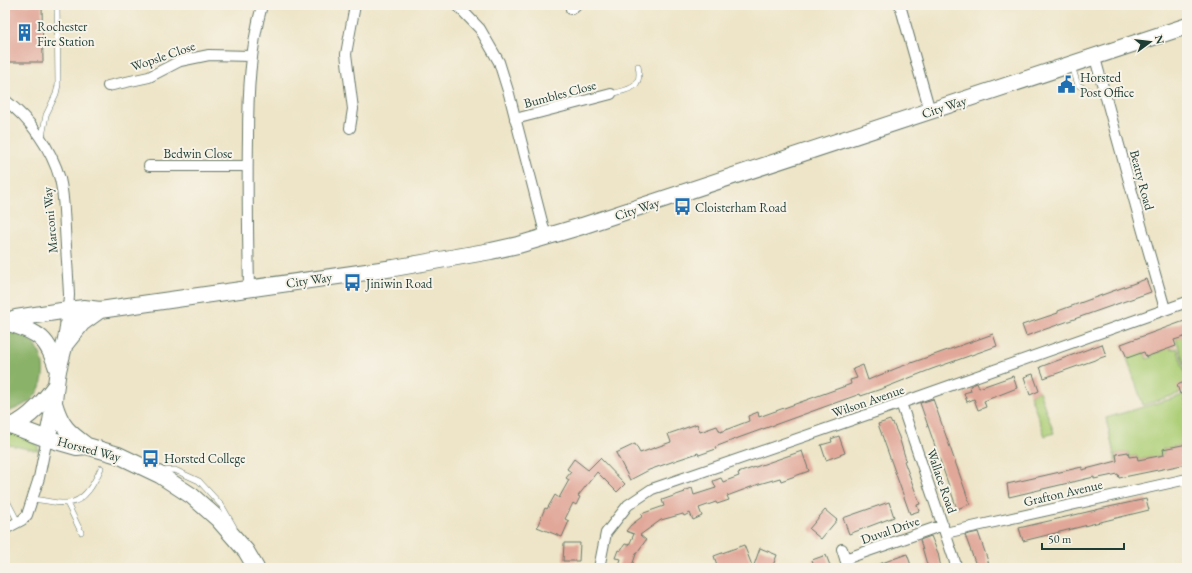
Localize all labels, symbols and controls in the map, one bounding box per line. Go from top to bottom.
place label: Rochester Fire Station [37,18,95,50]
north arrow [1130,22,1170,62]
building icon: Rochester Fire Station [14,23,34,43]
text: N [1152,33,1168,46]
street label: Wopsle Close [129,37,197,75]
place label: Horsted Post Office [1080,69,1134,101]
public building icon: Horsted Post Office [1057,74,1077,94]
street label: Bumbles Close [522,76,598,112]
street label: City Way [919,92,969,122]
street label: Bedwin Close [164,145,232,162]
street label: Beatty Road [1126,148,1158,212]
street label: Marconi Way [39,186,61,254]
street label: City Way [612,194,662,224]
bus stop icon: Cloisterham Road [672,197,692,217]
place label: Cloisterham Road [695,199,787,216]
street label: City Way [285,268,333,292]
bus stop icon: Jiniwin Road [343,273,363,293]
place label: Jiniwin Road [365,275,433,292]
street label: Wilson Avenue [830,381,906,421]
street label: Horsted Way [55,432,123,466]
street label: Wallace Road [923,446,961,516]
bus stop icon: Horsted College [141,448,161,468]
place label: Horsted College [164,450,245,467]
street label: Grafton Avenue [1022,476,1104,510]
street label: Duval Drive [858,512,922,548]
scale bar [1042,525,1124,551]
text: 50 m [1048,531,1072,547]

